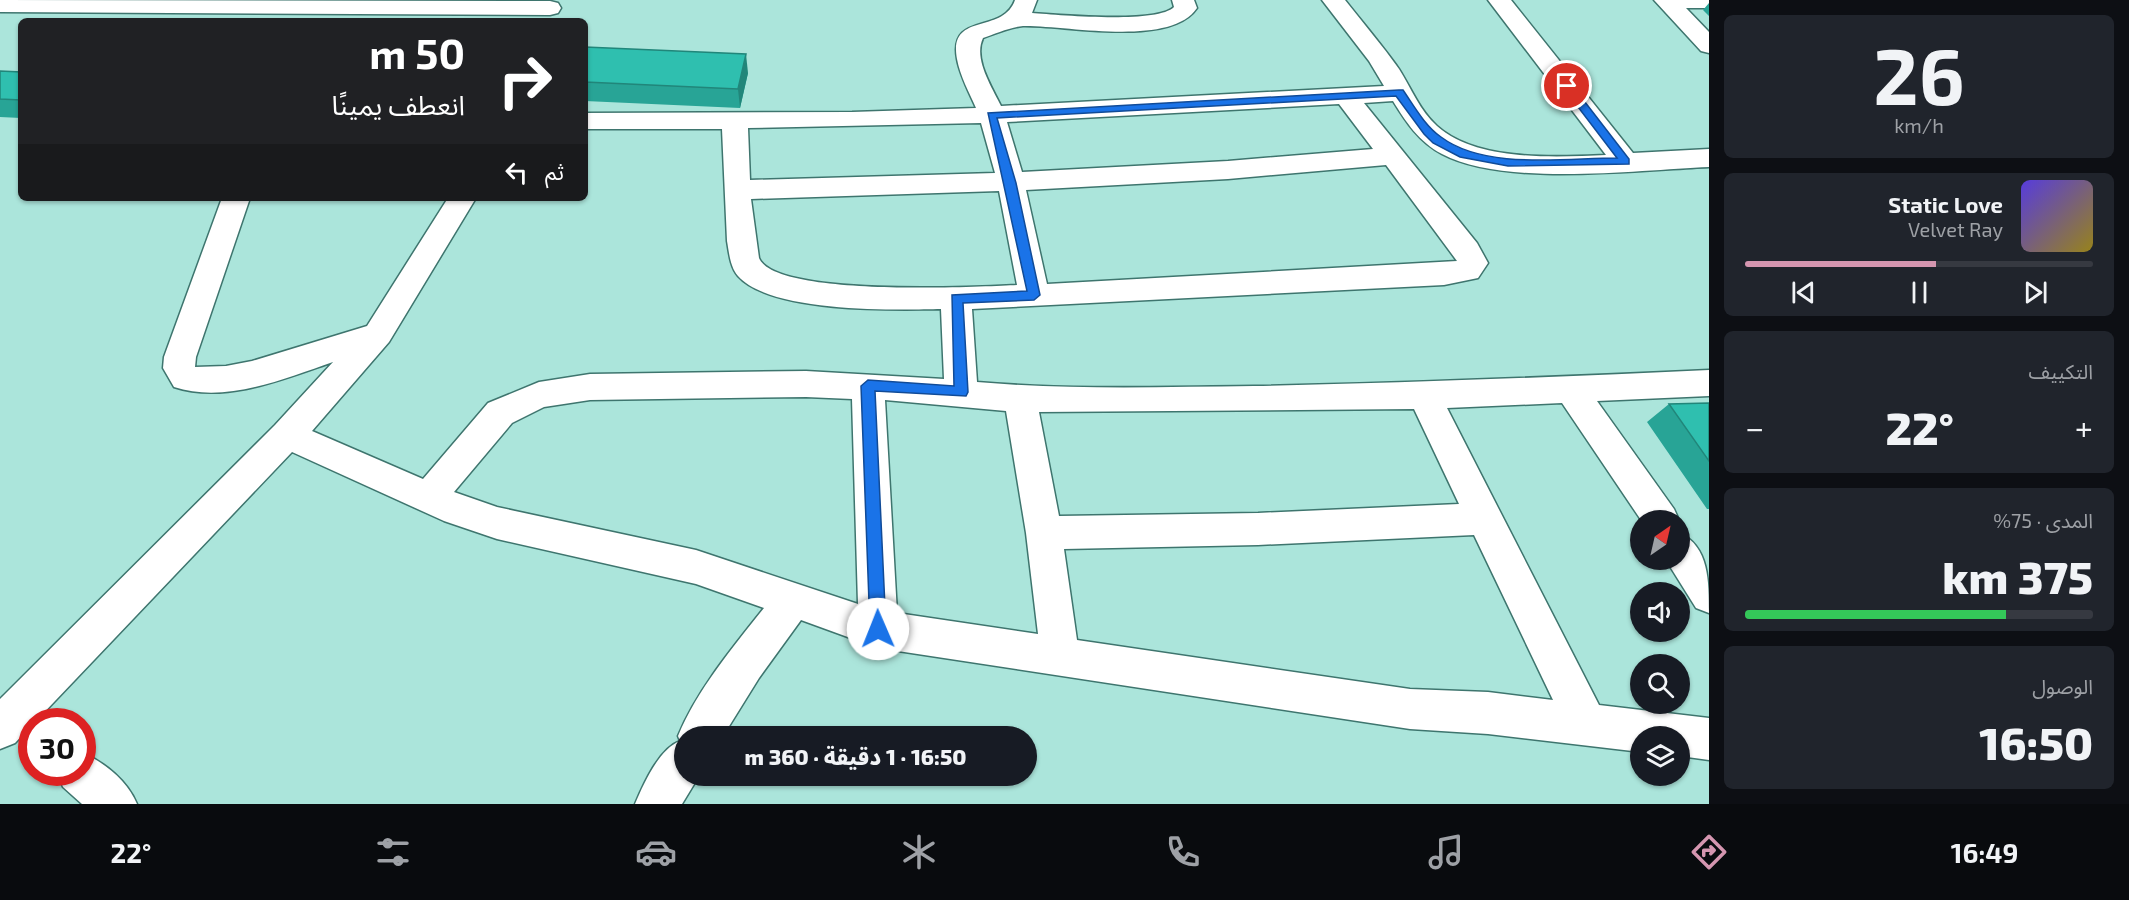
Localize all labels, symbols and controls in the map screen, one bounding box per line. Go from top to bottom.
text: 50 m [369,27,465,77]
text: 26 [1873,27,1965,121]
icon: right [486,42,564,120]
pin [1541,60,1592,111]
icon: arrive [1550,69,1583,102]
text: انعطف يمينًا [332,88,465,120]
text: km/h [1894,113,1944,137]
icon: left [500,156,533,189]
text: ثم [545,158,564,184]
text: Static Love [1888,191,2003,217]
text: Velvet Ray [1908,217,2003,241]
icon: previous [1787,276,1820,309]
icon: pause [1903,276,1936,309]
icon: next [2019,276,2052,309]
text: التكييف [2029,359,2093,383]
text: 22° [1885,400,1954,454]
text: − [1745,407,1764,447]
text: + [2075,407,2093,447]
text: المدى · 75% [1993,508,2093,532]
north arrow [1630,510,1690,570]
map controls [1630,510,1690,786]
text: 375 km [1942,549,2093,603]
button: sound [1630,582,1690,642]
position arrow [846,597,910,661]
button: search [1630,654,1690,714]
text: الوصول [2032,674,2093,698]
speed limit sign: 30 [18,708,96,786]
text: 16:50 [1979,715,2093,769]
button: layers [1630,726,1690,786]
text: 16:50 · 1 دقيقة · 360 m [745,743,966,769]
icon: filters [372,831,414,873]
icon: car [635,831,677,873]
icon: climate [898,831,940,873]
icon: phone [1162,831,1204,873]
icon: music [1425,831,1467,873]
icon: directions [1688,831,1730,873]
text: 22° [111,836,151,868]
text: 16:49 [1951,836,2018,868]

